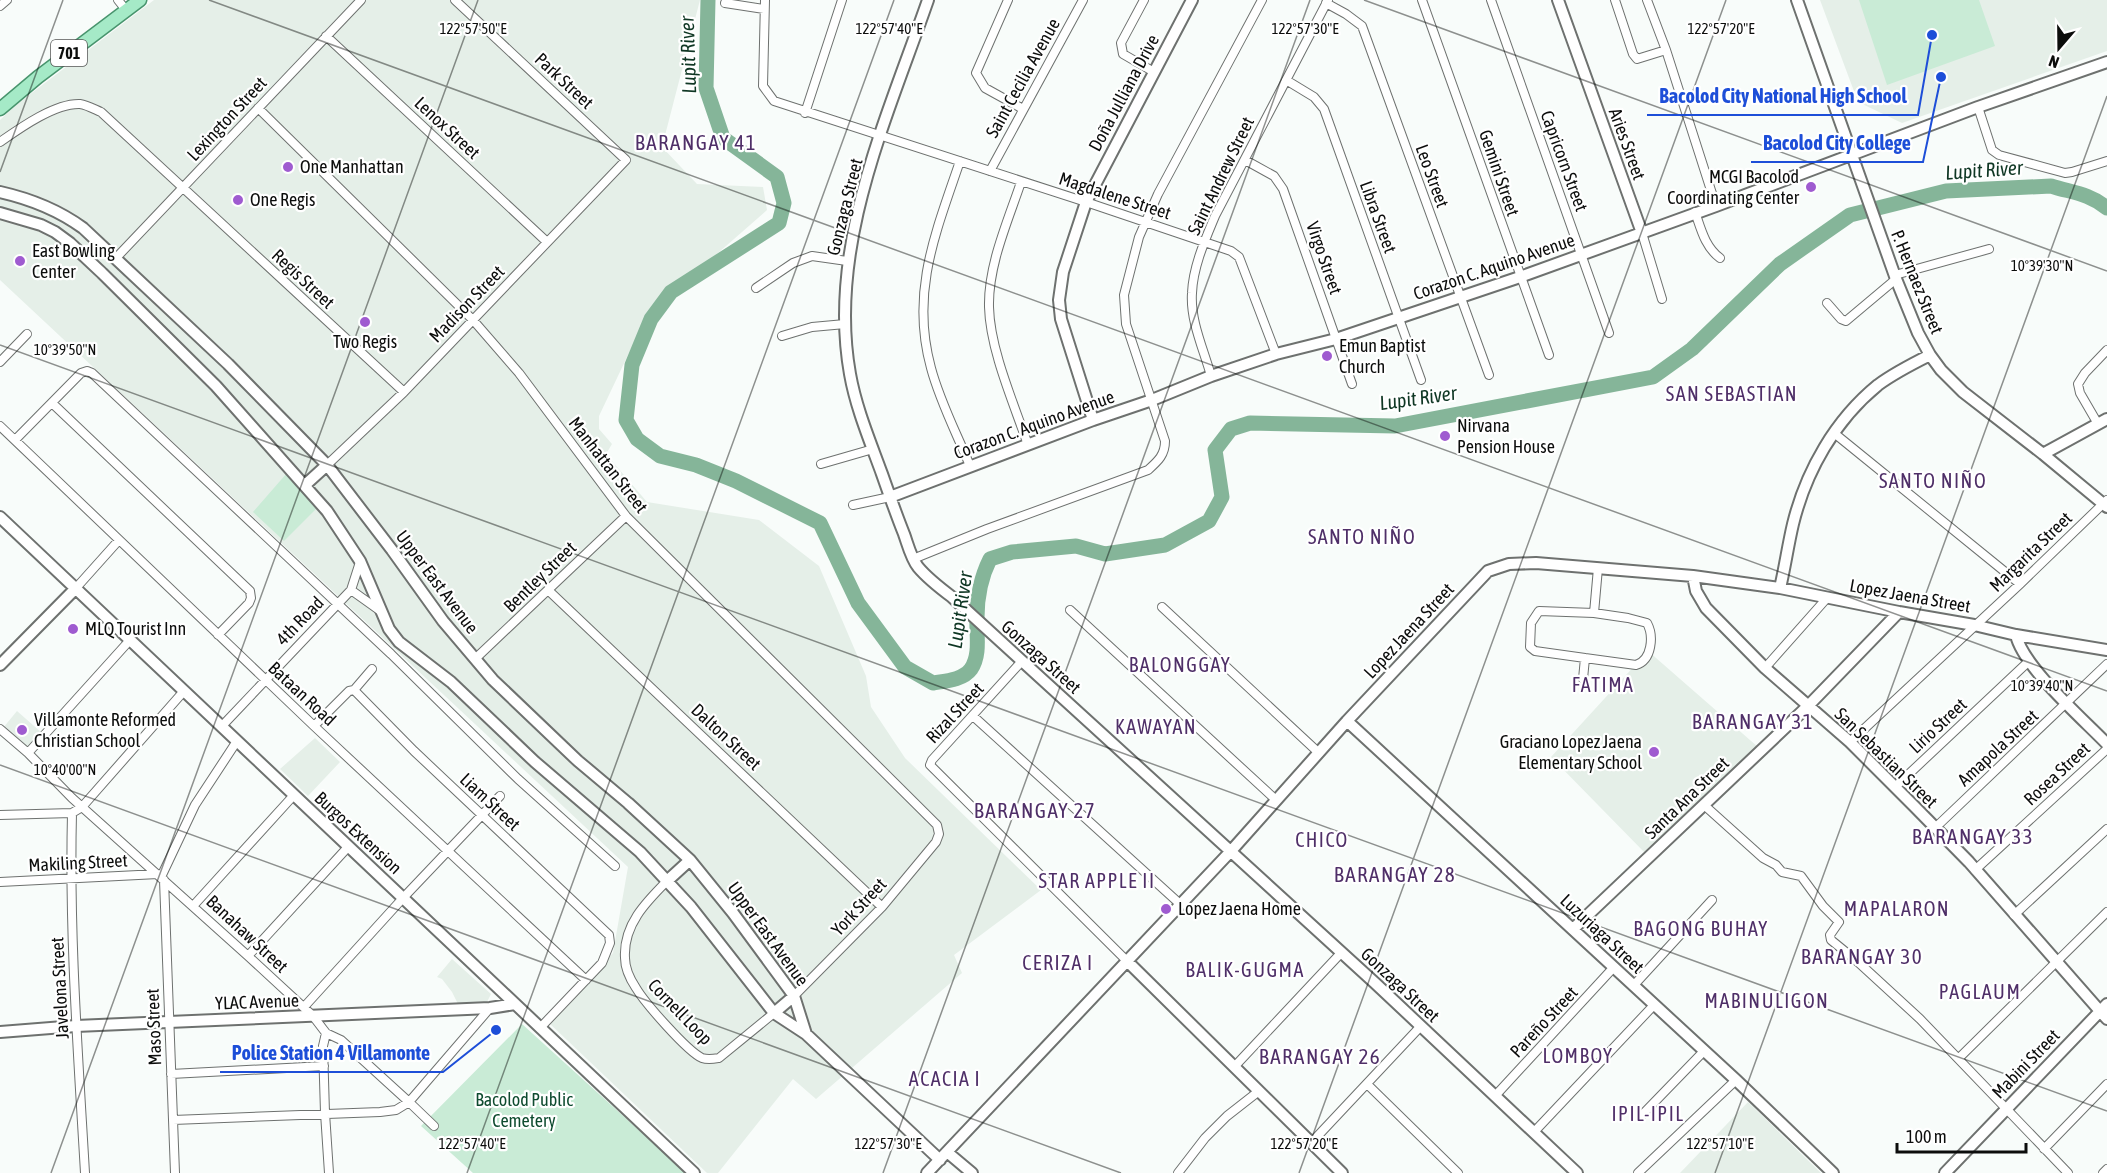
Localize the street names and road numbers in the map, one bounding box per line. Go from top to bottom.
street label: Saint Cecilia Avenue [981,14,1064,141]
street label: Doña Julliana Drive [1084,31,1163,155]
road number: 701 [51,40,87,66]
street label: Park Street [531,48,598,113]
street label: Lexington Street [182,72,271,165]
street label: Lenox Street [410,92,484,163]
street label: Aries Street [1605,105,1650,183]
street label: Capricorn Street [1537,108,1592,214]
street label: Saint Andrew Street [1183,113,1258,238]
street label: Gemini Street [1475,127,1524,219]
street label: Leo Street [1411,141,1454,210]
street label: Gonzaga Street [822,156,867,258]
street label: Magdalene Street [1057,168,1174,223]
street label: Libra Street [1356,178,1401,256]
street label: Virgo Street [1302,219,1347,297]
street label: P. Hernaez Street [1887,227,1948,337]
street label: Corazon C. Aquino Avenue [1410,229,1577,304]
street label: Regis Street [268,245,339,313]
street label: Madison Street [425,261,508,346]
street label: Corazon C. Aquino Avenue [951,386,1117,463]
street label: Manhattan Street [565,413,652,517]
street label: Margarita Street [1985,507,2076,596]
street label: Upper East Avenue [392,526,483,637]
street label: Bentley Street [499,537,580,616]
street label: Lopez Jaena Street [1848,575,1972,616]
street label: Lopez Jaena Street [1359,579,1458,683]
street label: 4th Road [272,592,328,649]
street label: Gonzaga Street [997,616,1085,698]
street label: Bataan Road [264,657,340,730]
street label: Rizal Street [921,678,988,747]
street label: Lirio Street [1905,694,1971,758]
street label: Dalton Street [687,699,765,774]
street label: San Sebastian Street [1831,703,1942,812]
street label: Amapola Street [1953,705,2042,790]
street label: Rosea Street [2019,738,2094,809]
street label: Santa Ana Street [1640,752,1733,843]
street label: Liam Street [456,769,525,835]
street label: Burgos Extension [311,787,406,878]
street label: Makiling Street [28,849,128,876]
street label: York Street [827,874,890,940]
street label: Upper East Avenue [724,878,813,990]
street label: Luzuriaga Street [1556,890,1648,978]
street label: Banahaw Street [202,891,292,977]
street label: Javelona Street [46,937,73,1039]
street label: Gonzaga Street [1357,943,1444,1026]
street label: Cornell Loop [644,974,717,1049]
street label: Pareño Street [1505,982,1582,1062]
street label: Maso Street [142,988,165,1066]
street label: YLAC Avenue [215,990,299,1013]
street label: Mabini Street [1988,1025,2064,1103]

